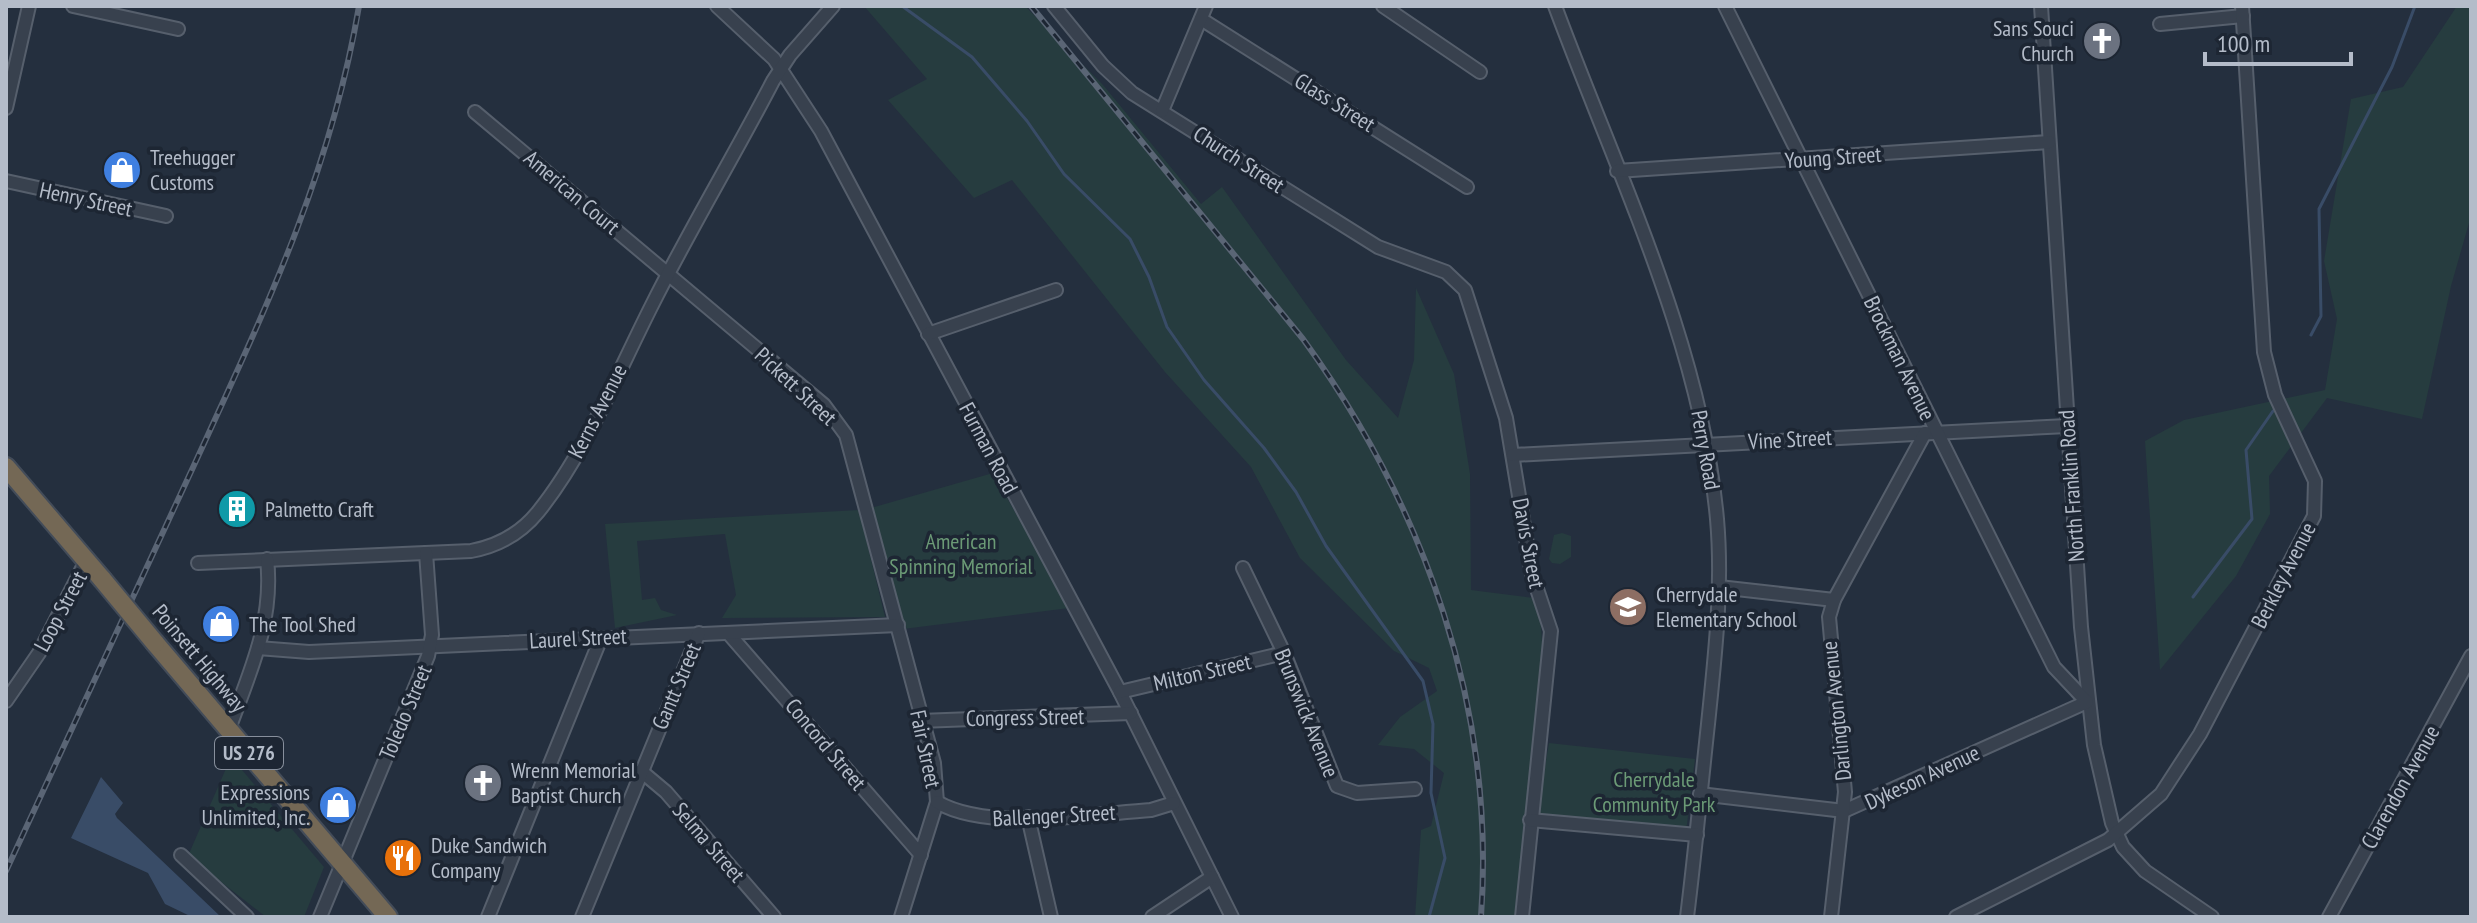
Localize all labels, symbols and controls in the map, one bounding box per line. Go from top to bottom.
place label: Sans Souci Church [1993,14,2074,67]
scale bar [2205,16,2351,66]
church icon: Sans Souci Church [2081,20,2123,62]
text: 100 m [2217,28,2270,59]
street label: Glass Street [1289,66,1381,138]
street label: Church Street [1188,119,1290,199]
street label: Young Street [1784,140,1882,174]
place label: Treehugger Customs [150,143,235,196]
street label: American Court [518,144,626,240]
shop icon: Treehugger Customs [101,149,143,191]
street label: Henry Street [37,175,135,223]
street label: Brockman Avenue [1858,291,1942,425]
street label: Pickett Street [749,341,843,431]
street label: Kerns Avenue [561,359,633,463]
street label: Furman Road [953,397,1025,499]
street label: Perry Road [1685,408,1727,492]
street label: North Franklin Road [2052,409,2090,563]
street label: Vine Street [1746,423,1833,455]
building icon: Palmetto Craft [216,488,258,530]
place label: Palmetto Craft [265,495,374,523]
street label: Davis Street [1507,496,1551,590]
street label: Berkley Avenue [2244,517,2322,633]
park label: American Spinning Memorial [889,527,1034,580]
street label: Loop Street [27,566,93,656]
place label: Cherrydale Elementary School [1656,580,1798,633]
school or university icon: Cherrydale Elementary School [1607,586,1649,628]
street label: Poinsett Highway [147,598,254,718]
shop icon: The Tool Shed [200,603,242,645]
place label: The Tool Shed [249,610,356,638]
street label: Laurel Street [529,621,627,655]
street label: Gantt Street [645,638,707,734]
street label: Darlington Avenue [1815,640,1857,782]
street label: Brunswick Avenue [1268,645,1346,781]
street label: Milton Street [1151,647,1253,697]
street label: Toledo Street [372,660,438,764]
street label: Concord Street [779,692,873,796]
street label: Congress Street [966,702,1084,732]
street label: Fair Street [904,707,948,791]
street label: Clarendon Avenue [2355,720,2445,854]
road number: US 276 [215,737,283,769]
street label: Dykeson Avenue [1860,738,1984,816]
place label: Wrenn Memorial Baptist Church [511,756,637,809]
church icon: Wrenn Memorial Baptist Church [462,762,504,804]
park label: Cherrydale Community Park [1593,765,1716,818]
place label: Expressions Unlimited, Inc. [202,778,310,831]
shop icon: Expressions Unlimited, Inc. [317,784,359,826]
street label: Selma Street [667,796,751,888]
street label: Ballenger Street [992,798,1116,832]
place label: Duke Sandwich Company [431,831,547,884]
restaurant icon: Duke Sandwich Company [382,837,424,879]

